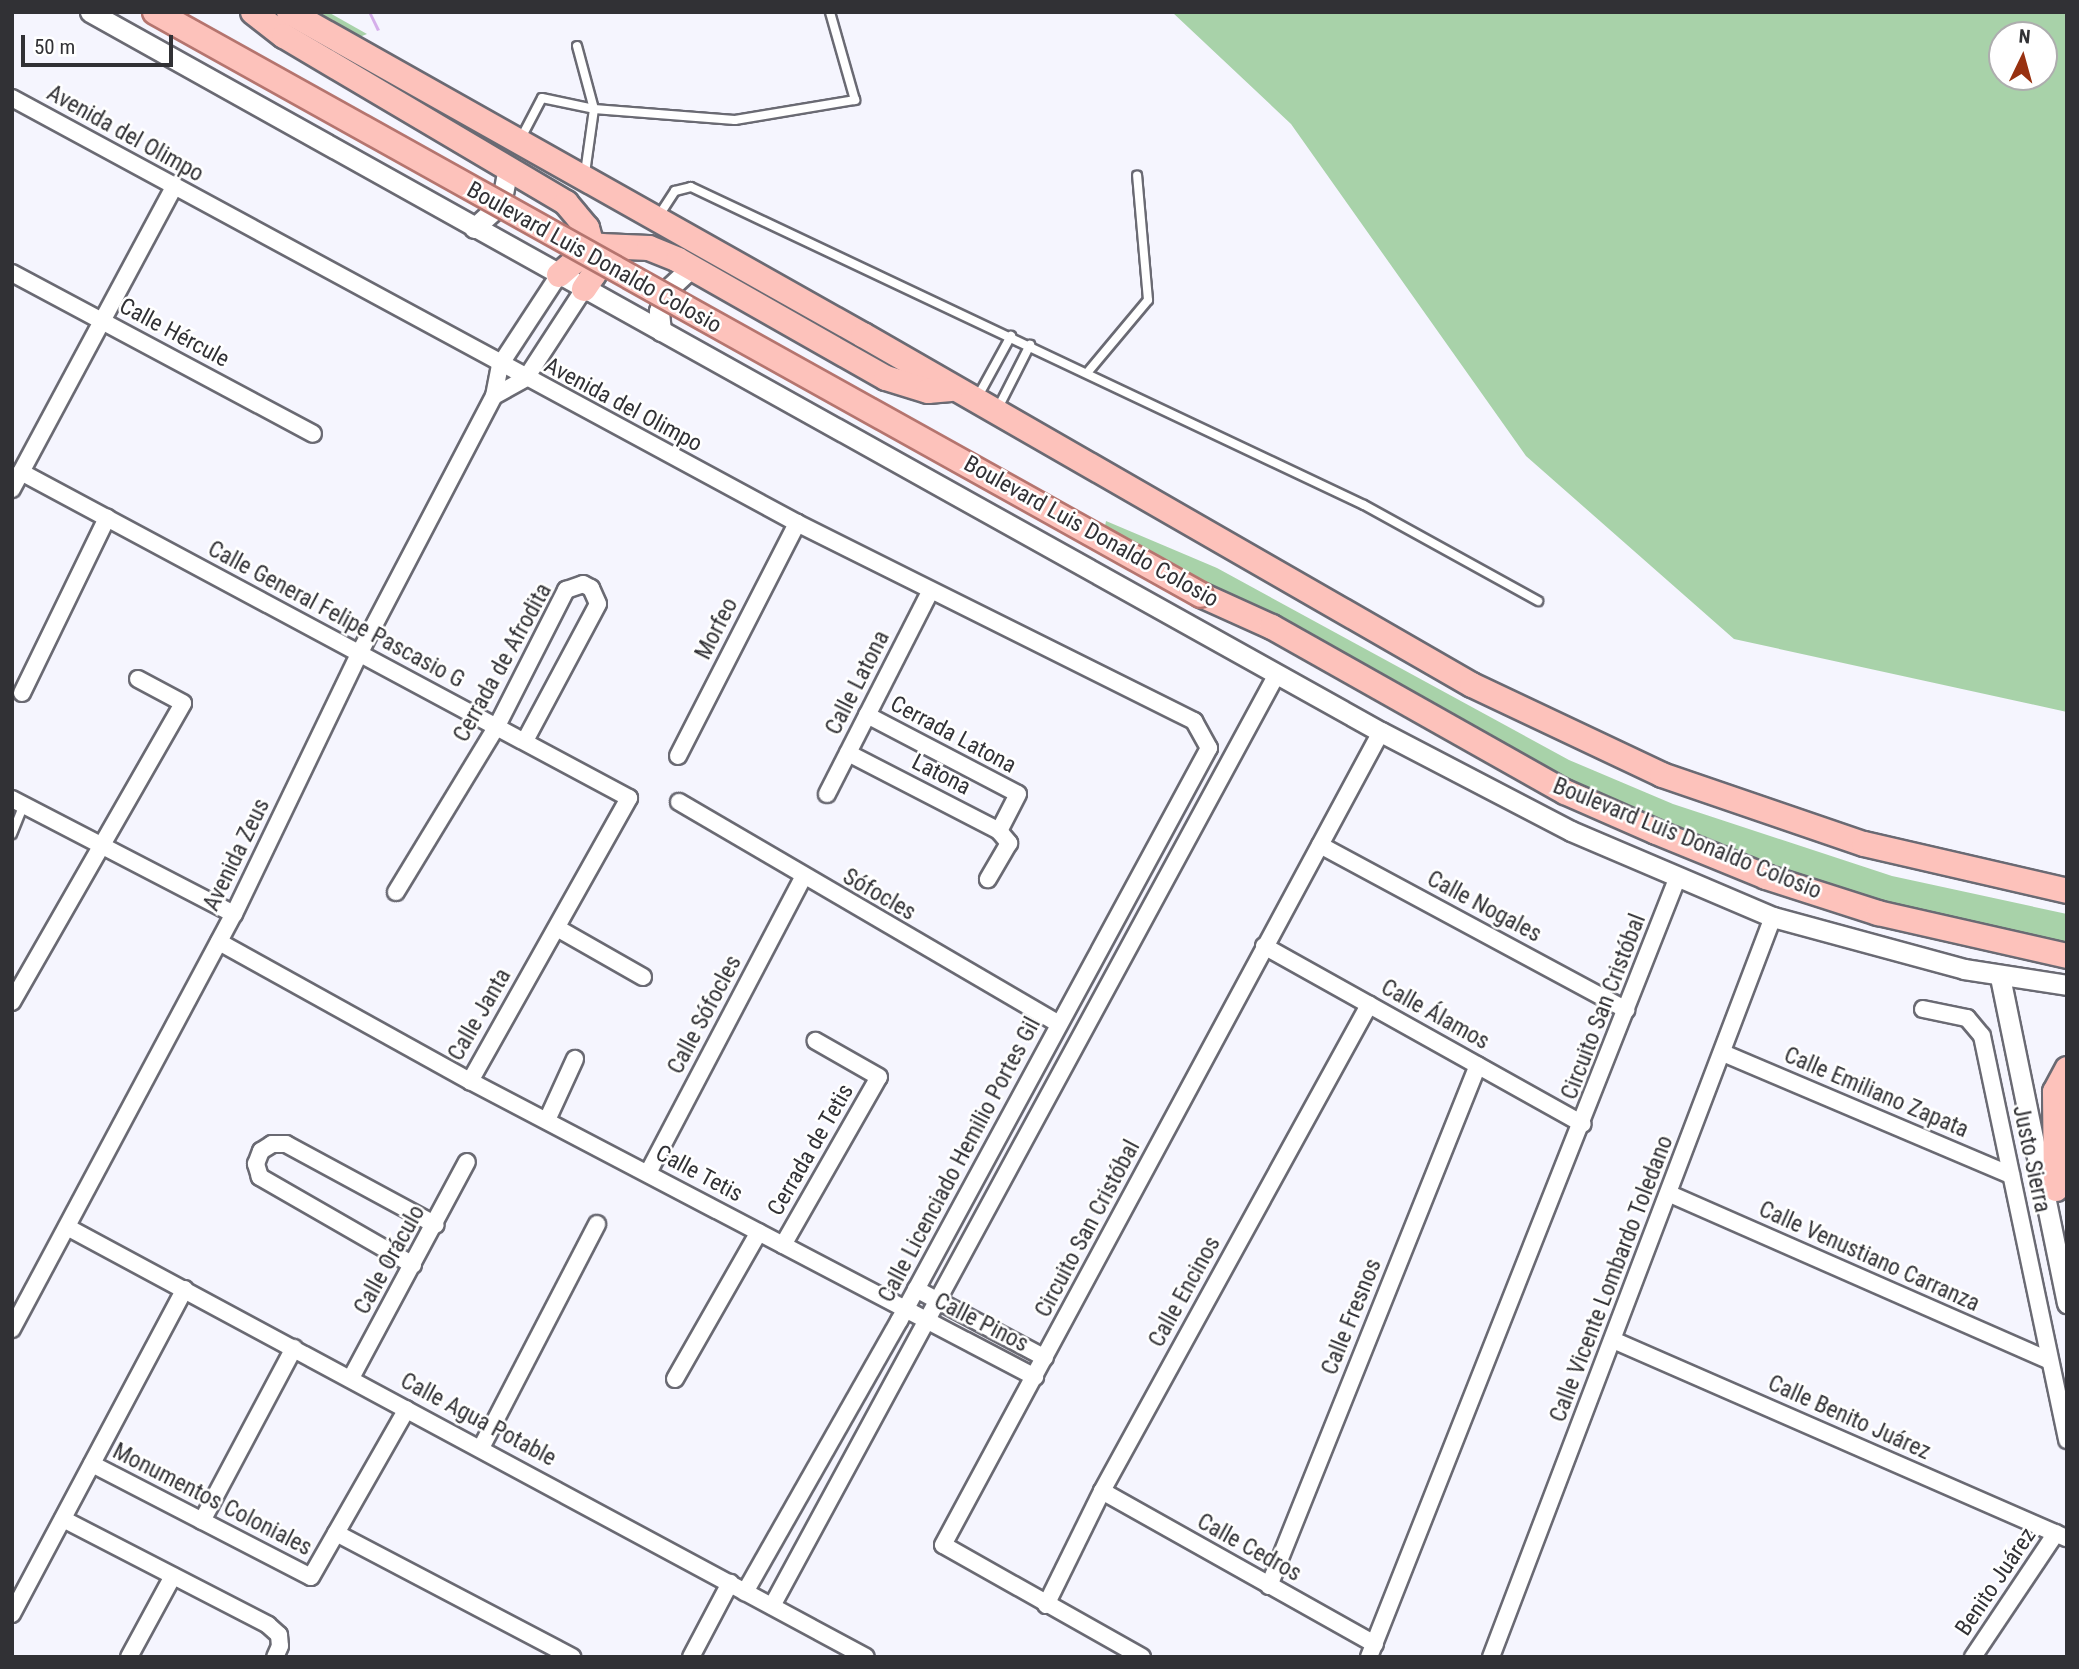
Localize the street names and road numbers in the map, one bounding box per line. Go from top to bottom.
street label: Avenida del Olimpo [42,80,208,188]
street label: Boulevard Luis Donaldo Colosio [462,176,726,340]
street label: Calle Hércule [114,293,234,373]
street label: Avenida del Olimpo [539,352,707,458]
street label: Boulevard Luis Donaldo Colosio [959,450,1223,614]
street label: Calle General Felipe Pascasio G [203,536,469,694]
street label: Cerrada de Afrodita [448,579,558,747]
street label: Morfeo [690,594,744,664]
street label: Calle Latona [820,626,896,740]
street label: Cerrada Latona [885,690,1021,780]
street label: Latona [907,749,975,801]
street label: Boulevard Luis Donaldo Colosio [1549,772,1825,906]
street label: Avenida Zeus [198,794,276,916]
street label: Sófocles [838,863,920,927]
street label: Calle Nogales [1422,865,1546,949]
street label: Circuito San Cristóbal [1556,910,1652,1104]
street label: Calle Sófocles [662,951,748,1079]
street label: Calle Janta [443,964,517,1066]
street label: Calle Álamos [1376,974,1494,1056]
street label: Calle Licenciado Hemilio Portes Gil [873,1013,1047,1307]
street label: Calle Emiliano Zapata [1780,1042,1972,1144]
street label: Cerrada de Tetis [762,1079,860,1221]
street label: Justo Sierra [2006,1103,2056,1215]
street label: Calle Vicente Lombardo Toledano [1544,1132,1680,1426]
street label: Circuito San Cristóbal [1030,1136,1146,1322]
street label: Calle Tetis [651,1140,747,1208]
street label: Calle Venustiano Carranza [1754,1196,1984,1318]
street label: Calle Oráculo [349,1201,431,1319]
street label: Calle Encinos [1143,1232,1227,1352]
street label: Calle Fresnos [1316,1255,1388,1379]
street label: Calle Pinos [929,1288,1033,1358]
street label: Calle Agua Potable [396,1367,560,1473]
street label: Calle Benito Juárez [1764,1370,1934,1466]
street label: Monumentos Coloniales [108,1438,316,1562]
street label: Calle Cedros [1192,1508,1306,1588]
street label: Benito Juárez [1950,1523,2042,1641]

